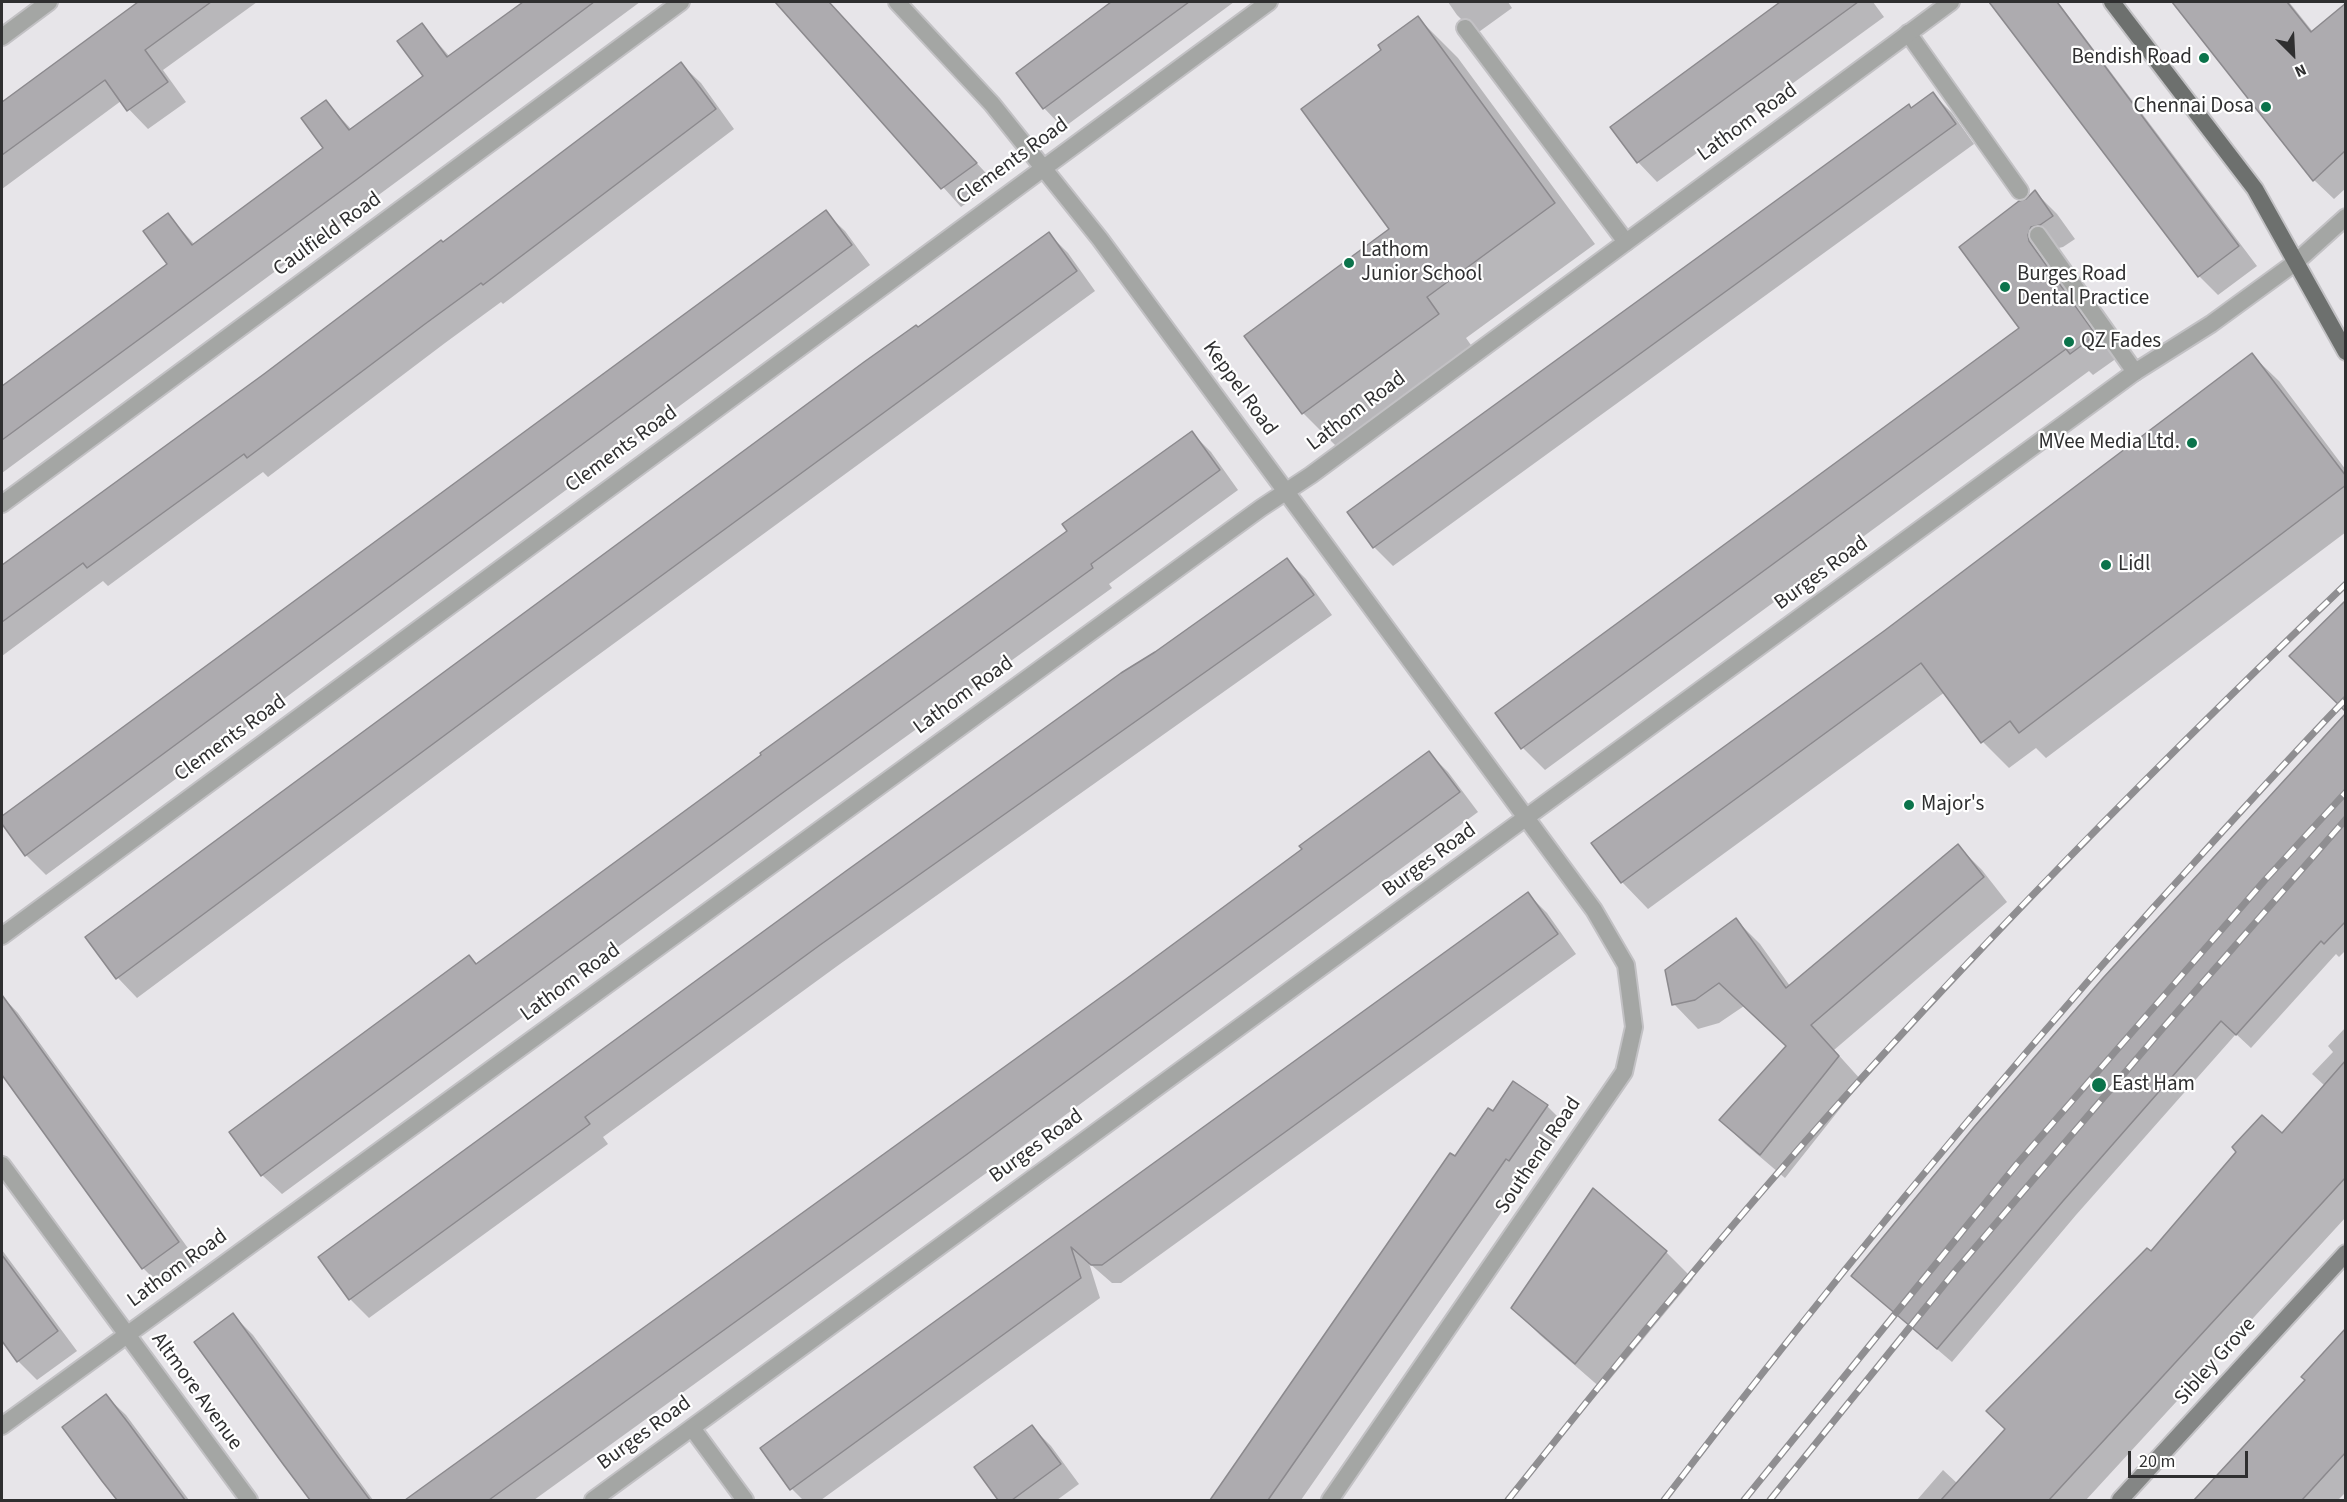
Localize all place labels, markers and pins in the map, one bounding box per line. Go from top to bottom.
place label: Bendish Road [2071,45,2192,71]
marker: Bendish Road [2197,51,2211,65]
place label: Chennai Dosa [2134,94,2254,120]
marker: Chennai Dosa [2259,100,2273,114]
place label: Lathom Junior School [1361,238,1482,288]
marker: Lathom Junior School [1342,256,1356,270]
place label: Burges Road Dental Practice [2017,262,2149,312]
marker: Burges Road Dental Practice [1998,280,2012,294]
place label: QZ Fades [2081,329,2161,355]
marker: QZ Fades [2062,335,2076,349]
place label: MVee Media Ltd. [2038,430,2180,456]
marker: MVee Media Ltd. [2185,436,2199,450]
place label: Lidl [2118,552,2150,578]
marker: Lidl [2099,558,2113,572]
place label: Major's [1921,792,1984,818]
marker: Major's [1902,798,1916,812]
place label: East Ham [2112,1072,2195,1098]
marker: East Ham [2090,1076,2108,1094]

